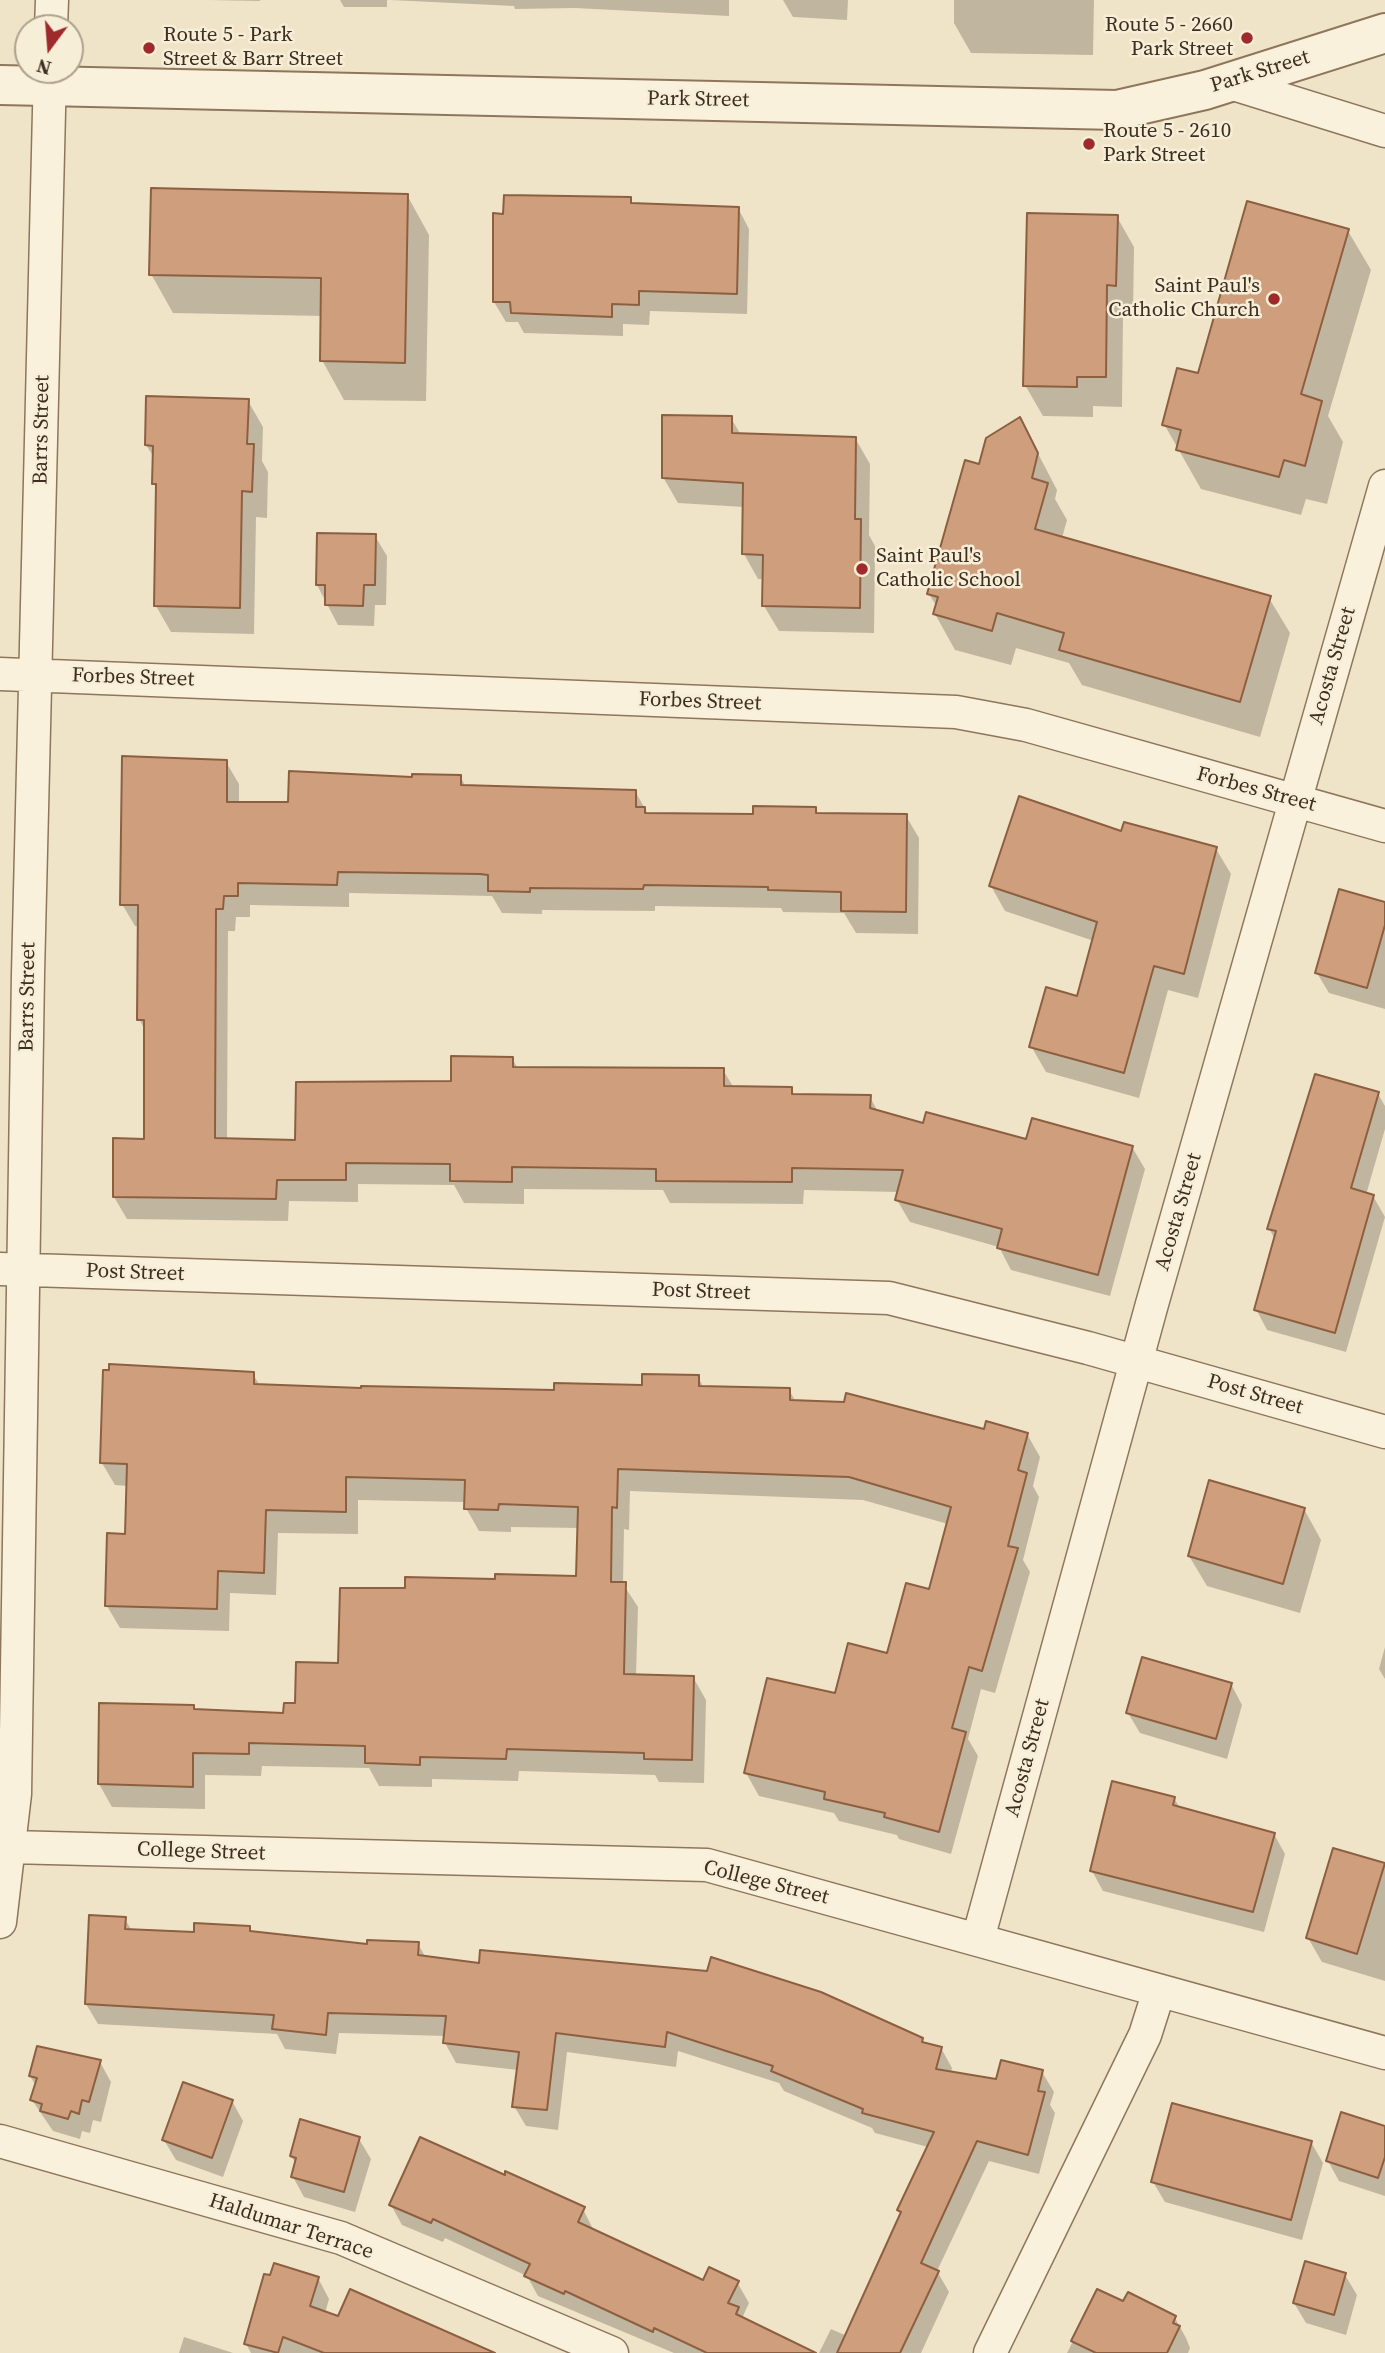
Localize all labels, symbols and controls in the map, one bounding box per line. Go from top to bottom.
place label: Route 5 - 2660 Park Street [1105,13,1233,63]
north arrow [14,14,84,84]
place label: Route 5 - Park Street & Barr Street [163,23,343,73]
marker: Route 5 - 2660 Park Street [1239,30,1255,46]
marker: Route 5 - Park Street & Barr Street [141,40,157,56]
street label: Park Street [1207,45,1313,99]
text: N [34,53,54,82]
street label: Park Street [647,87,749,113]
place label: Route 5 - 2610 Park Street [1103,119,1231,169]
marker: Route 5 - 2610 Park Street [1081,136,1097,152]
place label: Saint Paul's Catholic Church [1108,274,1260,324]
marker: Saint Paul's Catholic Church [1266,291,1282,307]
street label: Barrs Street [28,375,56,485]
place label: Saint Paul's Catholic School [876,544,1021,594]
marker: Saint Paul's Catholic School [854,561,870,577]
street label: Acosta Street [1304,604,1362,728]
street label: Forbes Street [71,663,195,693]
street label: Forbes Street [638,687,762,717]
street label: Forbes Street [1194,762,1318,818]
street label: Barrs Street [14,942,42,1052]
street label: Acosta Street [1150,1150,1208,1274]
street label: Post Street [85,1259,185,1287]
street label: Post Street [651,1278,751,1306]
street label: Post Street [1204,1369,1306,1421]
street label: Acosta Street [1000,1696,1056,1820]
street label: College Street [136,1837,266,1867]
street label: College Street [701,1855,831,1911]
street label: Haldumar Terrace [206,2189,376,2265]

